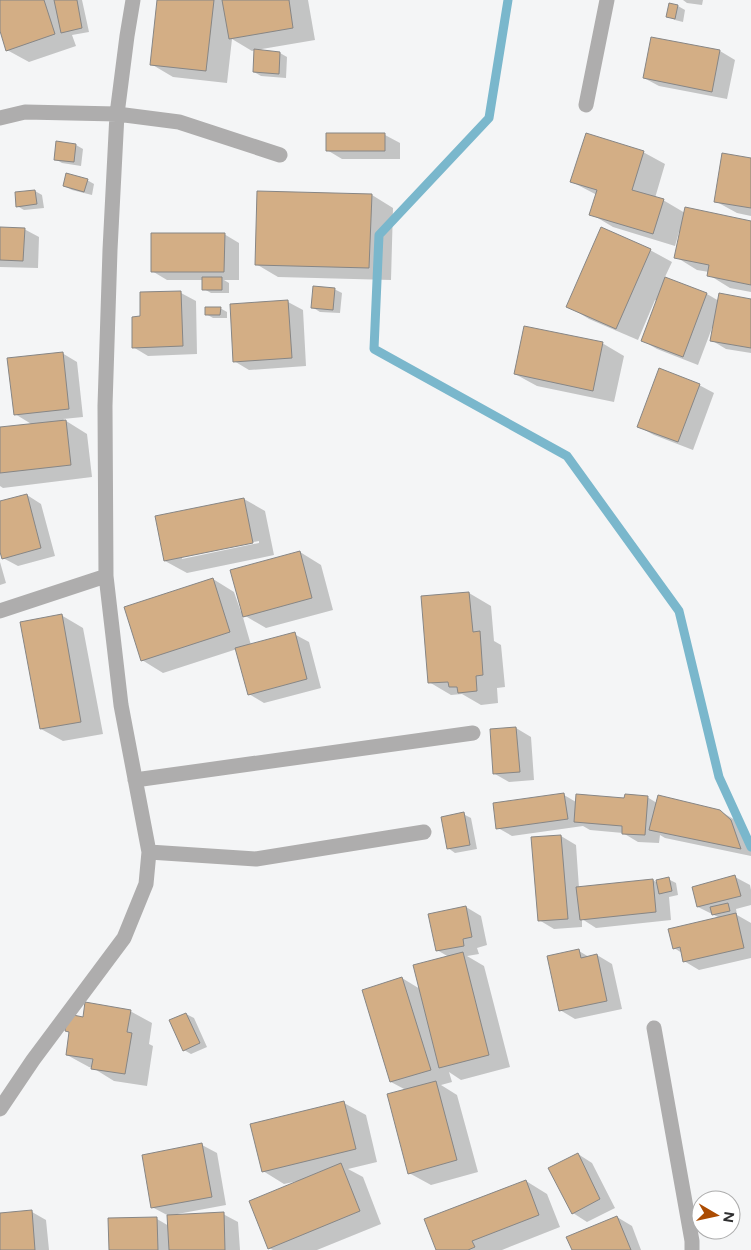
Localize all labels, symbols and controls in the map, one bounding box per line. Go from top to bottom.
north arrow [691,1190,741,1240]
text: N [719,1210,738,1224]

